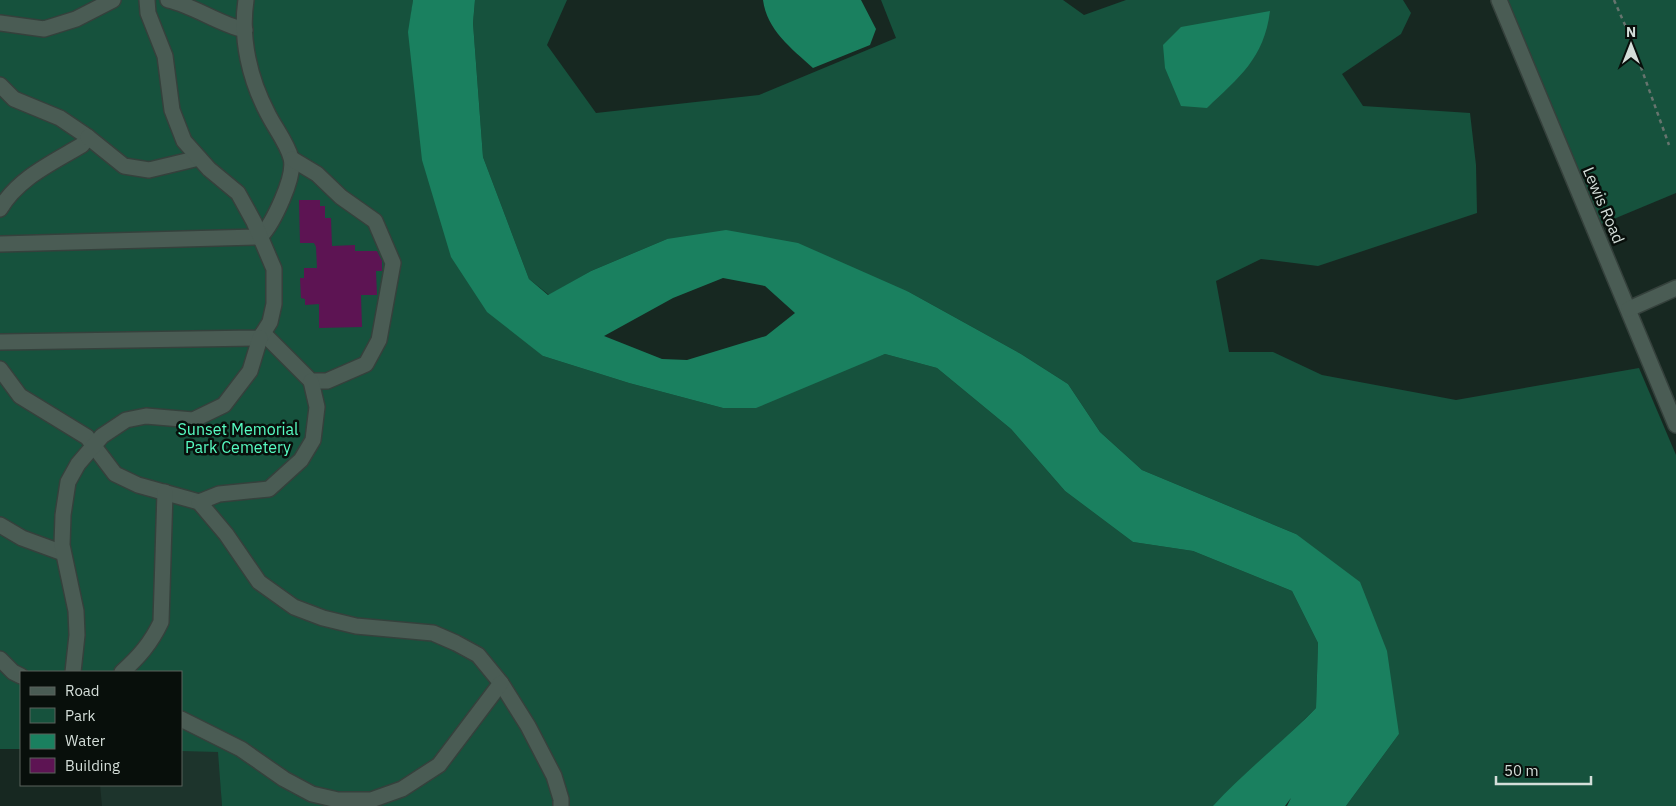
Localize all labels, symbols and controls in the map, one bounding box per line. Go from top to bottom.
north arrow [1606,20,1656,70]
text: N [1626,23,1636,41]
street label: Lewis Road [1579,164,1629,246]
park label: Sunset Memorial Park Cemetery [178,419,298,457]
legend [20,671,182,786]
text: Road [65,681,100,700]
text: Park [65,706,95,725]
text: Water [65,731,106,750]
scale bar [1496,754,1591,786]
text: Building [65,756,120,775]
text: 50 m [1504,761,1539,780]

